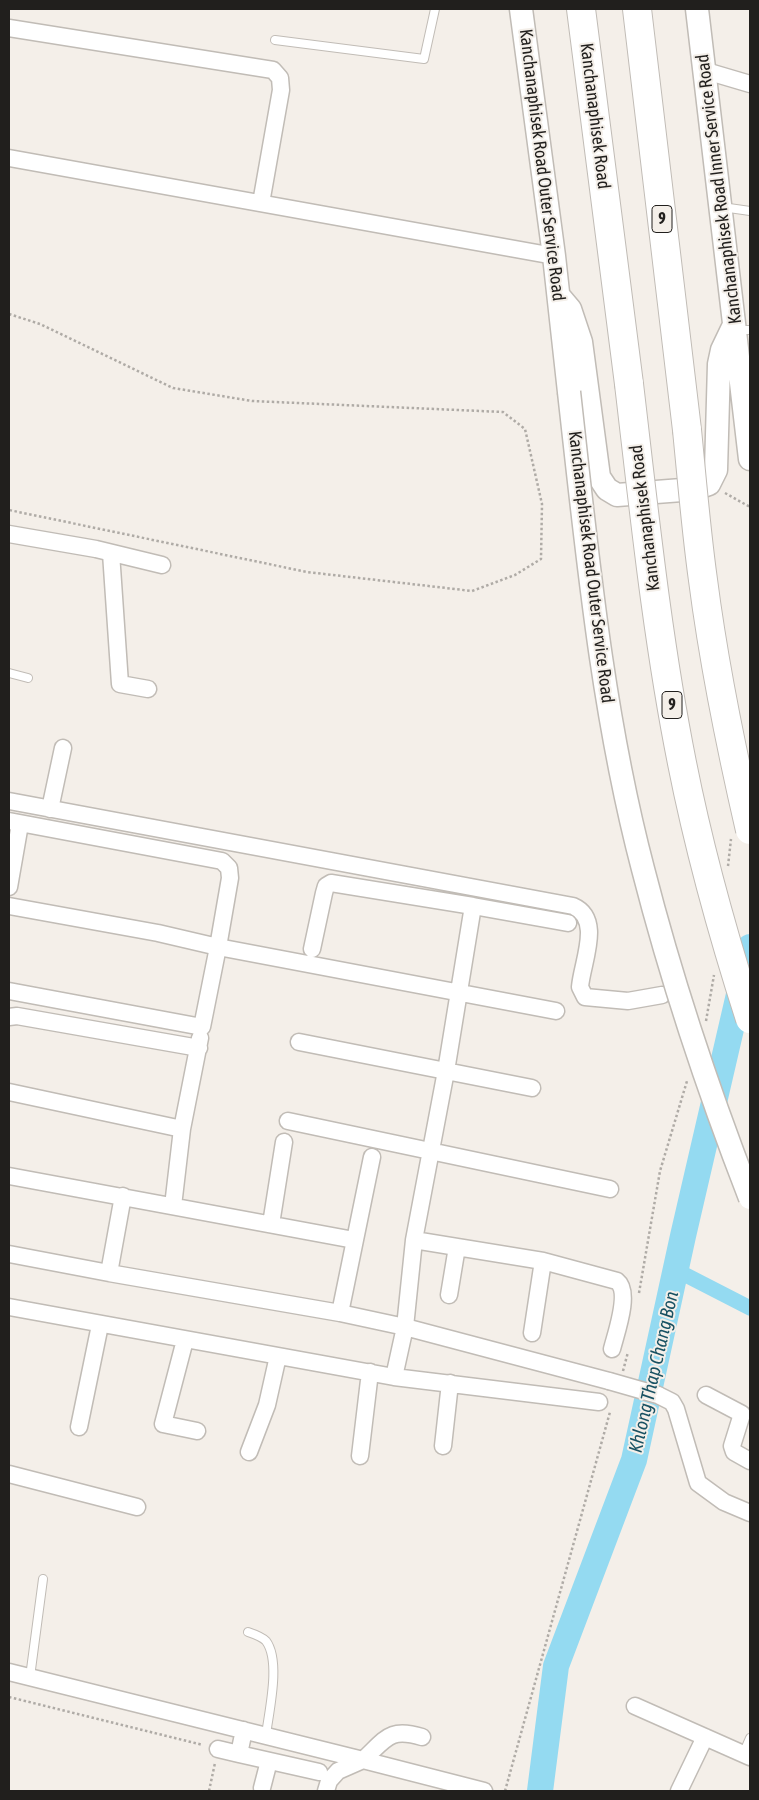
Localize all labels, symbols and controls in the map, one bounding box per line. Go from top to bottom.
street label: Kanchanaphisek Road Outer Service Road [515,28,569,302]
street label: Kanchanaphisek Road [575,42,615,190]
street label: Kanchanaphisek Road Inner Service Road [692,53,746,325]
road number: 9 [652,205,672,232]
street label: Kanchanaphisek Road Outer Service Road [564,430,618,704]
street label: Kanchanaphisek Road [625,444,665,592]
road number: 9 [662,692,682,718]
water label: Khlong Thap Chang Bon [624,1289,684,1455]

